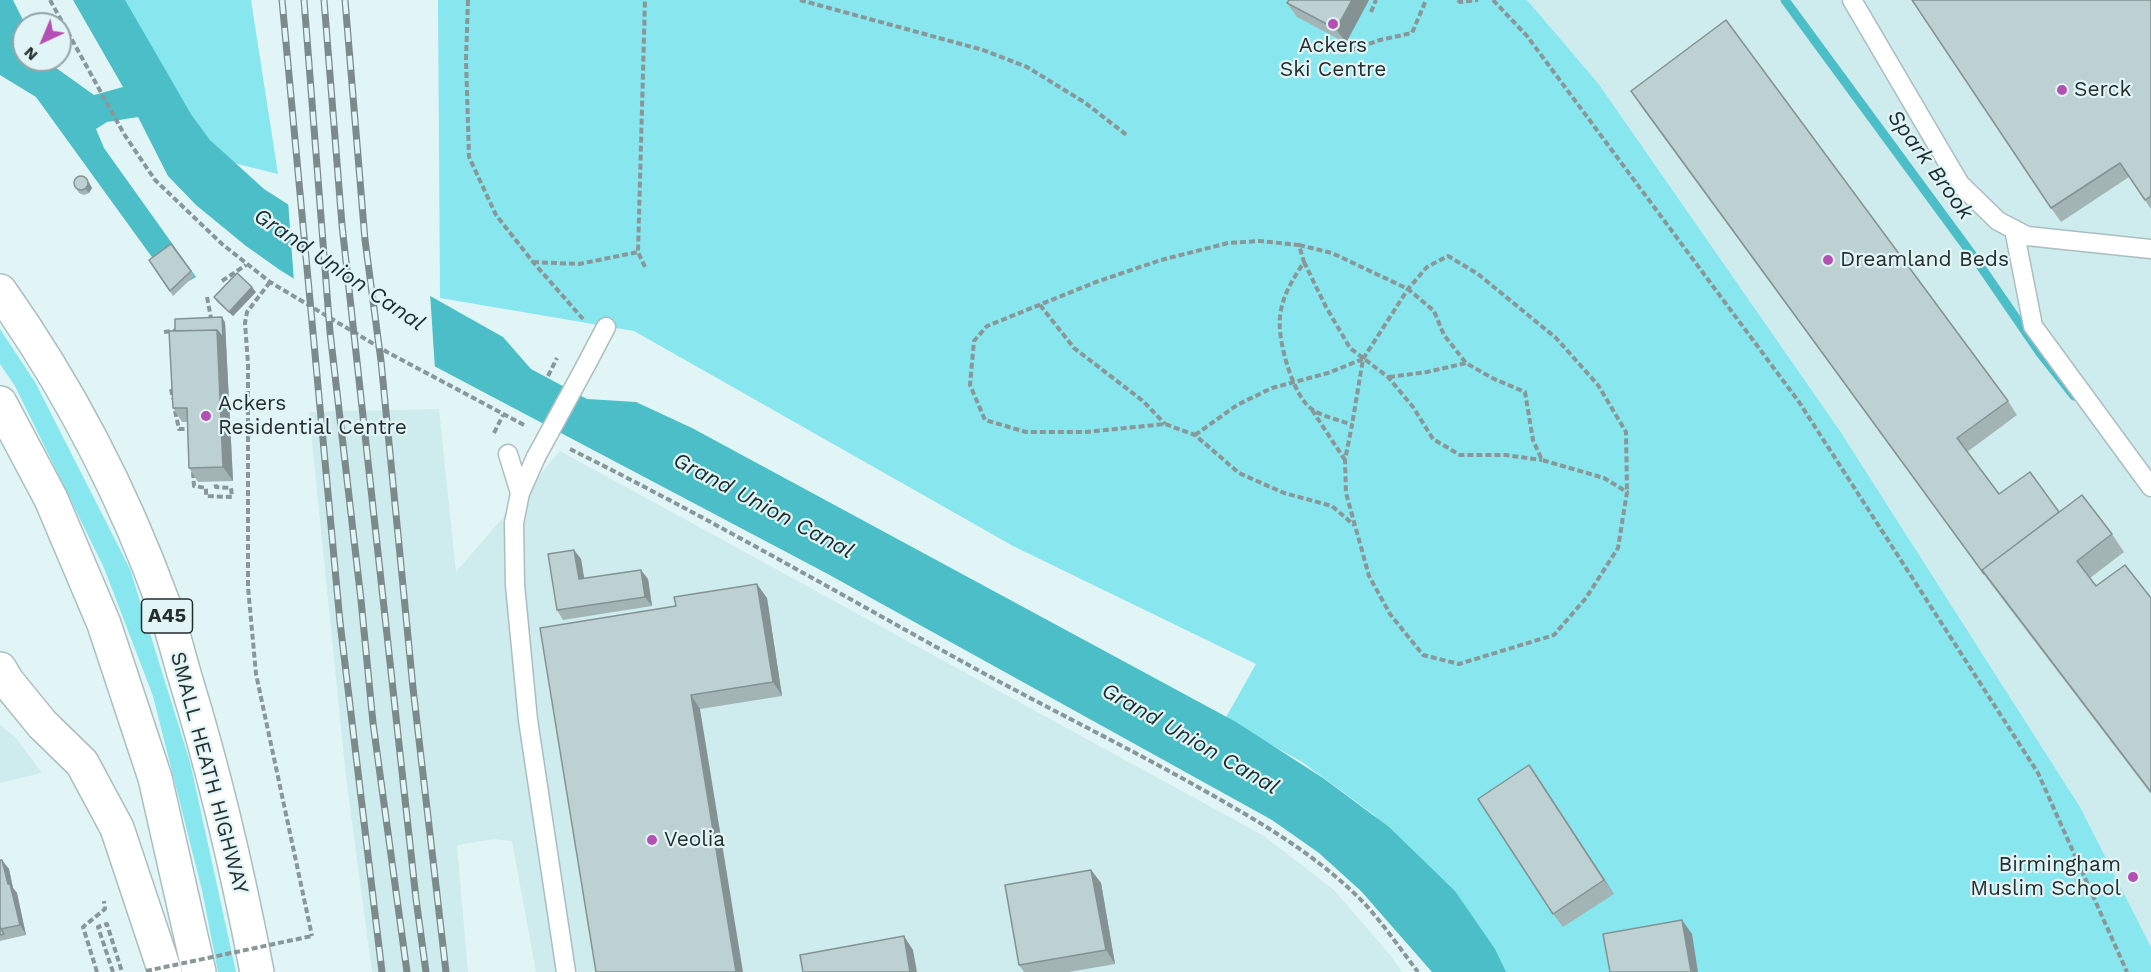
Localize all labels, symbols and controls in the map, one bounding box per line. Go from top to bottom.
north arrow [12,12,72,72]
marker: Ackers Ski Centre [1326,17,1340,31]
place label: Ackers Ski Centre [1280,33,1386,83]
text: N [20,43,41,65]
place label: Serck [2074,77,2131,103]
marker: Serck [2055,83,2069,97]
water label: Spark Brook [1881,105,1979,225]
water label: Grand Union Canal [248,203,430,337]
place label: Dreamland Beds [1840,247,2009,273]
marker: Dreamland Beds [1821,253,1835,267]
place label: Ackers Residential Centre [218,391,407,441]
marker: Ackers Residential Centre [199,409,213,423]
water label: Grand Union Canal [668,447,858,565]
road number: A45 [142,599,192,633]
street label: SMALL HEATH HIGHWAY [165,649,253,897]
water label: Grand Union Canal [1097,677,1283,801]
place label: Veolia [664,827,725,853]
marker: Veolia [645,833,659,847]
place label: Birmingham Muslim School [1970,852,2121,902]
marker: Birmingham Muslim School [2126,870,2140,884]

